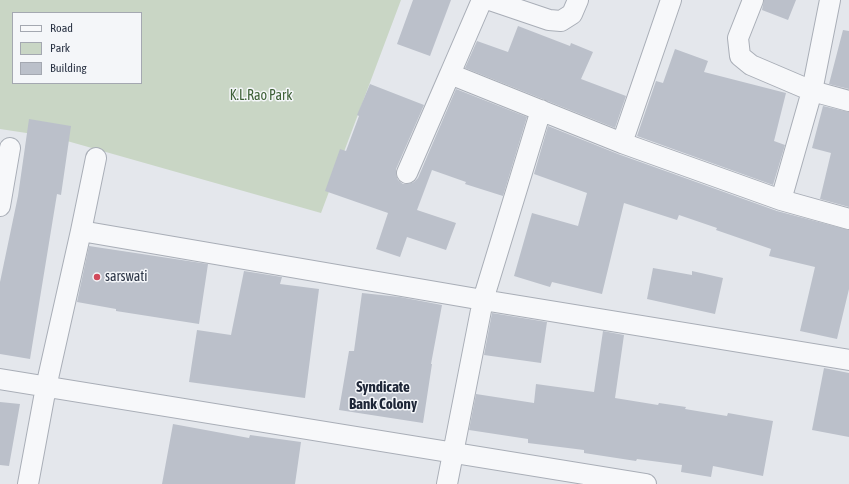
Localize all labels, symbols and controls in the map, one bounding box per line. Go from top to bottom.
legend [12,12,142,84]
text: Road [50,21,73,35]
text: Park [50,41,70,55]
text: Building [50,61,87,75]
park label: K.L.Rao Park [230,88,292,104]
place label: sarswati [105,269,148,285]
marker: sarswati [92,272,102,282]
district label: Syndicate Bank Colony [349,378,417,413]

